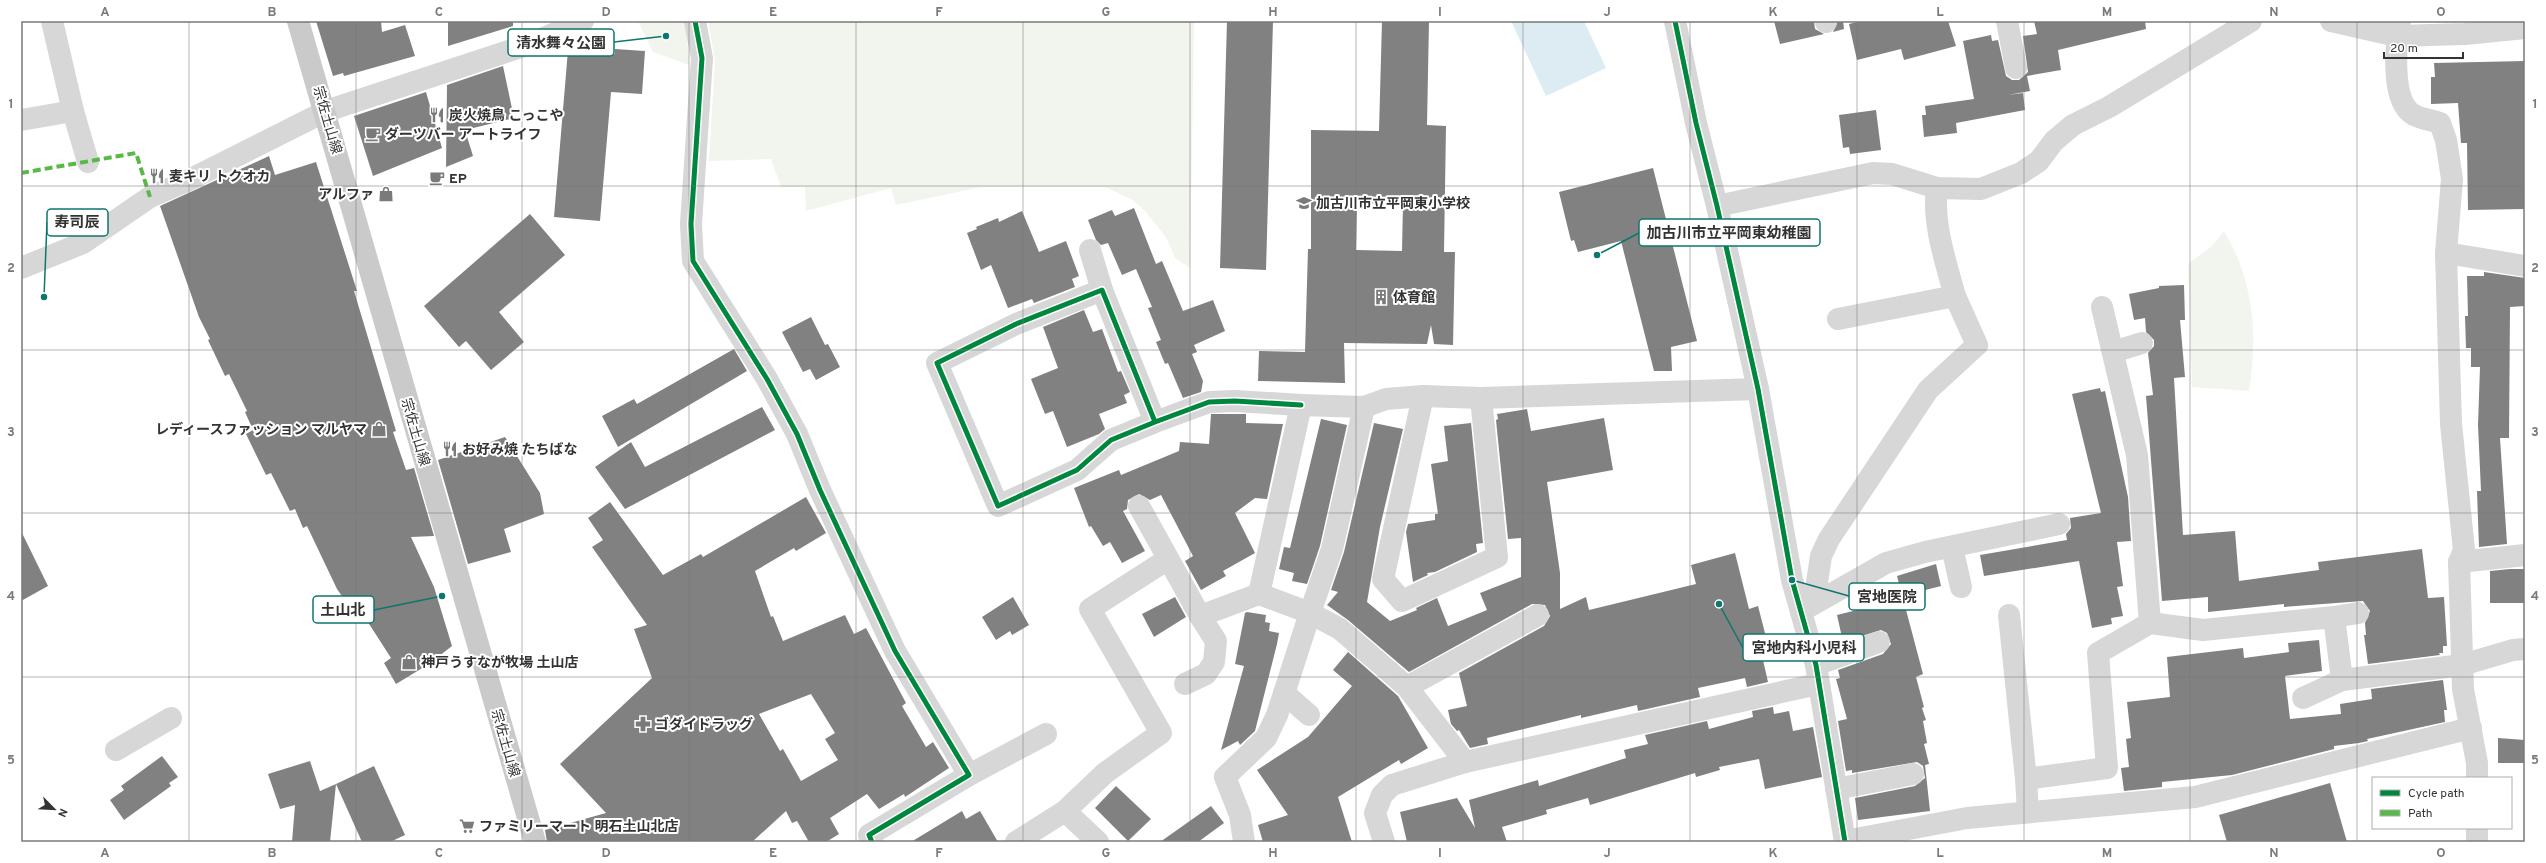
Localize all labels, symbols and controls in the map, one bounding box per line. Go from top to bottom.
text: A [100,5,110,21]
text: B [268,5,277,21]
text: C [435,5,443,21]
text: D [601,5,611,21]
text: E [769,5,777,21]
text: F [935,5,943,21]
text: G [1102,5,1111,21]
text: H [1268,5,1278,21]
text: I [1438,5,1442,21]
text: J [1603,5,1611,21]
text: K [1768,5,1778,21]
text: L [1936,5,1944,21]
text: M [2102,5,2112,21]
text: N [2269,5,2279,21]
text: O [2436,5,2446,21]
callout: 清水舞々公園 [508,29,614,56]
scale bar [2384,34,2463,60]
text: 清水舞々公園 [516,35,606,54]
text: 20 m [2390,41,2418,57]
street label: 宗佐土山線 [309,84,344,156]
text: 1 [8,97,14,113]
text: 1 [2532,97,2538,113]
restaurant icon: 炭火焼鳥 こっこや [428,106,446,124]
place label: 炭火焼鳥 こっこや [449,107,564,125]
cafe icon: ダーツバー アートライフ [364,125,382,143]
place label: ダーツバー アートライフ [385,126,541,144]
restaurant icon: 麦キリ トクオカ [148,167,166,185]
place label: 麦キリ トクオカ [169,169,271,186]
cafe icon: EP [428,169,446,187]
place label: EP [449,171,467,188]
shop icon: アルファ [377,185,395,203]
place label: アルファ [318,187,374,204]
school or university icon: 加古川市立平岡東小学校 [1295,194,1313,212]
place label: 加古川市立平岡東小学校 [1316,196,1470,213]
callout: 寿司辰 [47,209,108,236]
text: 寿司辰 [54,214,100,233]
callout: 加古川市立平岡東幼稚園 [1639,219,1820,246]
text: 加古川市立平岡東幼稚園 [1646,225,1812,244]
text: 2 [7,261,15,277]
text: 2 [2531,261,2539,277]
building icon: 体育館 [1372,288,1390,306]
place label: 体育館 [1393,290,1435,307]
street label: 宗佐土山線 [397,396,432,468]
shop icon: レディースファッション マルヤマ [370,420,388,438]
place label: レディースファッション マルヤマ [155,421,367,439]
text: 3 [7,425,15,441]
text: 3 [2531,425,2539,441]
restaurant icon: お好み焼 たちばな [441,440,459,458]
place label: お好み焼 たちばな [462,442,578,459]
callout: 宮地医院 [1849,583,1925,610]
text: 4 [7,589,15,605]
text: 宮地医院 [1857,589,1917,608]
text: 4 [2531,589,2539,605]
callout: 土山北 [313,596,374,623]
text: 土山北 [320,602,366,621]
callout: 宮地内科小児科 [1743,634,1864,661]
text: 宮地内科小児科 [1751,640,1857,659]
shop icon: 神戸うすなが牧場 土山店 [400,653,418,671]
place label: 神戸うすなが牧場 土山店 [421,654,579,672]
street label: 宗佐土山線 [487,707,522,779]
pharmacy icon: ゴダイドラッグ [634,715,652,733]
place label: ゴダイドラッグ [655,716,753,734]
text: 5 [7,753,15,769]
text: 5 [2531,753,2539,769]
legend [2372,777,2512,829]
text: Cycle path [2408,786,2465,802]
north arrow [34,789,74,829]
text: N [54,806,70,819]
text: Path [2408,806,2433,822]
supermarket icon: ファミリーマート 明石土山北店 [458,817,476,835]
place label: ファミリーマート 明石土山北店 [479,819,679,836]
text: A [100,846,110,862]
text: B [268,846,277,862]
text: C [435,846,443,862]
text: D [601,846,611,862]
text: E [769,846,777,862]
text: F [935,846,943,862]
text: G [1102,846,1111,862]
text: H [1268,846,1278,862]
text: I [1438,846,1442,862]
text: J [1603,846,1611,862]
text: K [1768,846,1778,862]
text: L [1936,846,1944,862]
text: M [2102,846,2112,862]
text: N [2269,846,2279,862]
text: O [2436,846,2446,862]

